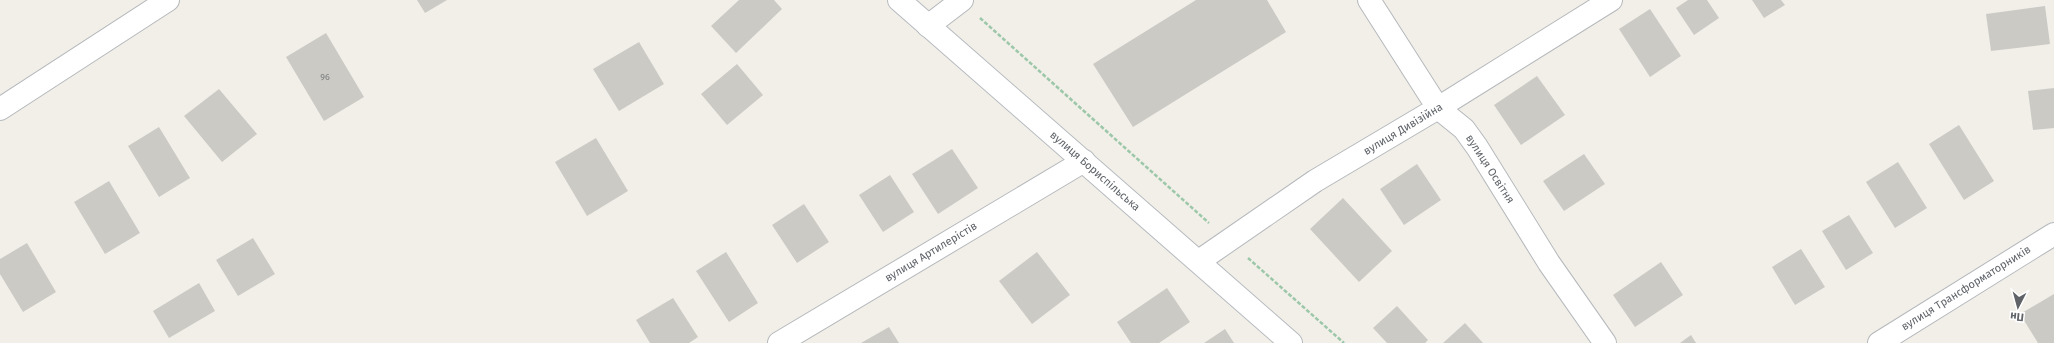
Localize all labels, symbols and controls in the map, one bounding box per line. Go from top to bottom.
house number: 96 [320,72,330,82]
street label: вулиця Дивізійна [1361,100,1445,158]
street label: вулиця Бориспільська [1047,128,1143,214]
street label: вулиця Освітня [1463,132,1517,206]
street label: вулиця Артилерістів [883,219,979,285]
street label: вулиця Трансформаторників [1899,243,2033,333]
north arrow [1998,287,2038,327]
text: Пн [2009,309,2025,324]

